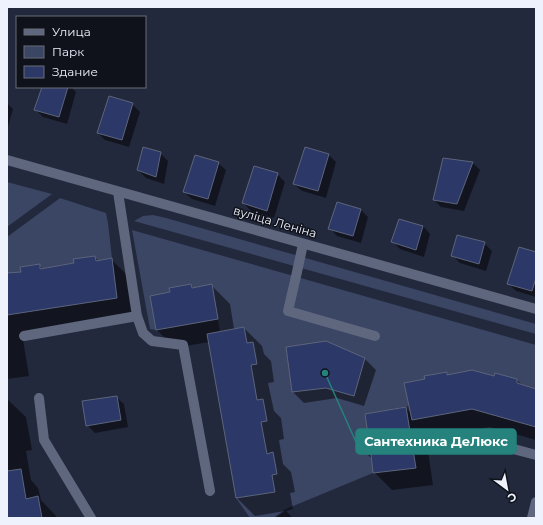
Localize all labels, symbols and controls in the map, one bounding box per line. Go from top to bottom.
legend [16,16,146,88]
text: Улица [52,24,91,39]
text: Парк [52,44,84,59]
text: Здание [52,64,98,79]
street label: вуліца Леніна [232,202,319,241]
callout: Сантехника ДеЛюкс [356,429,516,454]
text: Сантехника ДеЛюкс [364,433,508,449]
north arrow [487,469,527,509]
text: С [505,489,519,506]

